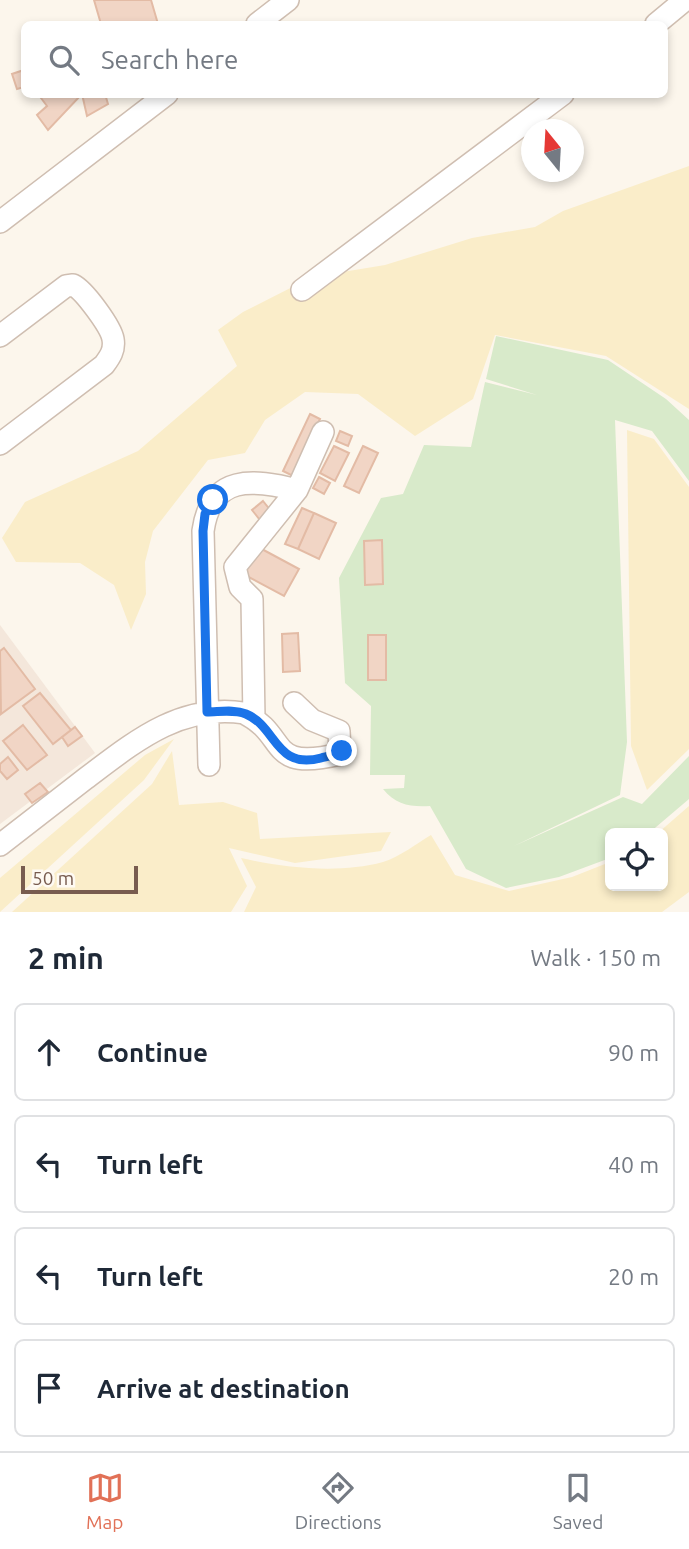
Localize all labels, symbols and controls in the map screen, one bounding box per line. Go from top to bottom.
search box [21,21,668,98]
icon: search [45,41,83,79]
text: Search here [101,45,238,74]
north arrow [521,119,584,182]
route start [197,484,228,515]
route end [326,735,357,766]
map controls [605,828,668,891]
button: locate [605,828,668,891]
scale bar [21,863,138,895]
text: 50 m [32,867,74,889]
text: 2 min [28,941,104,975]
text: Walk · 150 m [530,945,661,970]
icon: ahead [30,1033,68,1071]
text: Continue [97,1038,208,1067]
text: 90 m [608,1040,659,1065]
icon: left [30,1145,68,1183]
text: Turn left [97,1150,203,1179]
text: 40 m [608,1152,659,1177]
icon: left [30,1257,68,1295]
text: Turn left [97,1262,203,1291]
text: 20 m [608,1264,659,1289]
icon: arrive [30,1369,68,1407]
text: Arrive at destination [97,1374,350,1403]
tab: Map [86,1469,124,1533]
tab: Directions [295,1469,382,1533]
tab: Saved [553,1469,603,1533]

